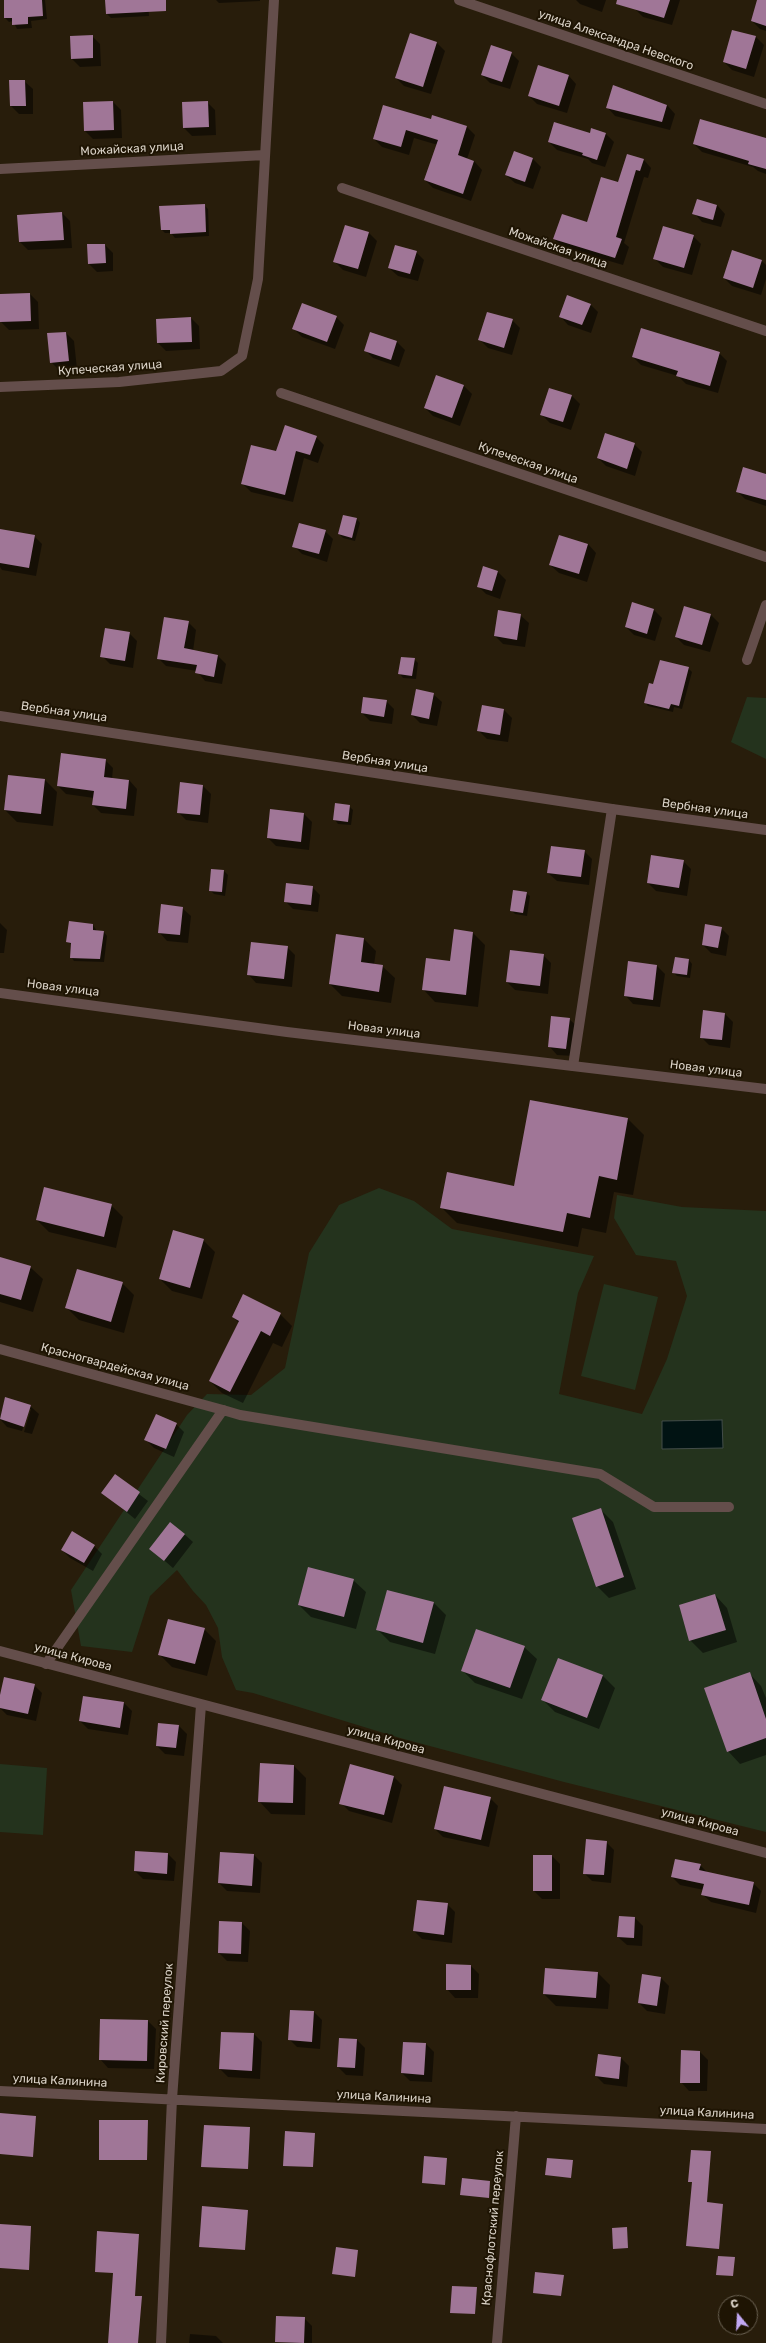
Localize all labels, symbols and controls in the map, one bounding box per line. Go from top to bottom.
street label: улица Александра Невского [536,7,696,73]
street label: Можайская улица [80,139,184,159]
street label: Можайская улица [507,224,609,272]
street label: Купеческая улица [57,357,163,379]
street label: Купеческая улица [476,439,580,487]
street label: Вербная улица [20,699,108,725]
street label: Вербная улица [341,748,429,776]
street label: Вербная улица [661,796,749,822]
street label: Новая улица [26,976,100,1000]
street label: Новая улица [347,1018,421,1042]
street label: Новая улица [669,1057,743,1081]
street label: Красногвардейская улица [39,1340,191,1394]
street label: улица Кирова [33,1640,113,1674]
street label: улица Кирова [346,1723,426,1757]
street label: улица Кирова [660,1805,740,1839]
street label: Кировский переулок [154,1962,176,2084]
street label: улица Калинина [12,2071,108,2091]
street label: улица Калинина [336,2087,432,2107]
street label: улица Калинина [659,2103,755,2123]
street label: Краснофлотский переулок [479,2150,507,2306]
north arrow [718,2295,758,2335]
text: С [729,2297,740,2311]

